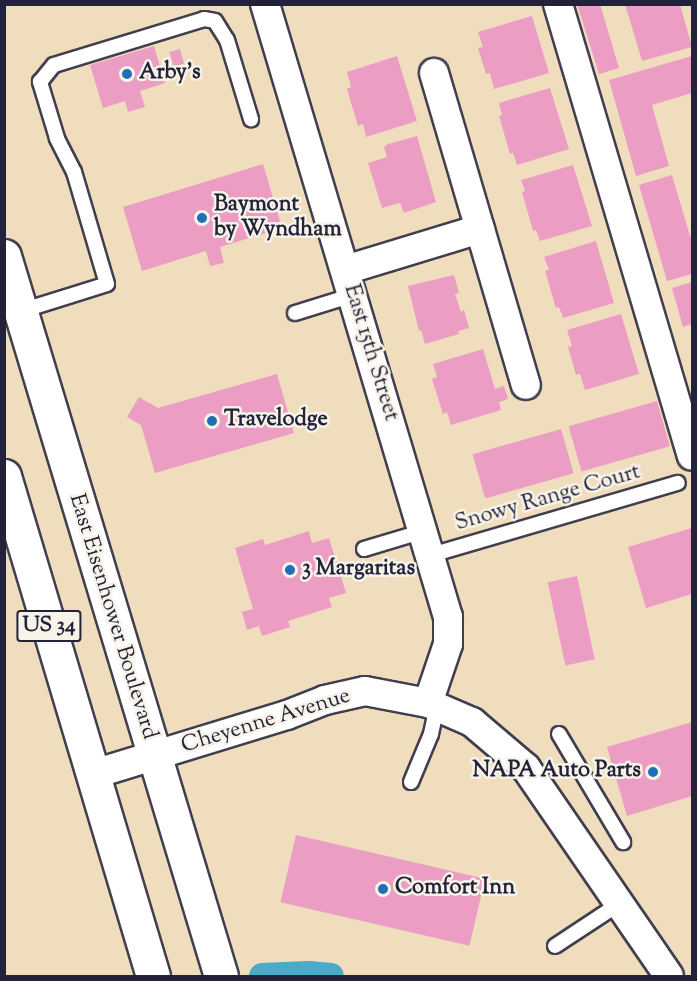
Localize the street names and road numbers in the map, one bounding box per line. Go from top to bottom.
street label: East 15th Street [337,282,403,424]
street label: Snowy Range Court [452,460,644,538]
street label: East Eisenhower Boulevard [62,491,162,743]
road number: US 34 [16,608,82,644]
street label: Cheyenne Avenue [178,684,354,760]

